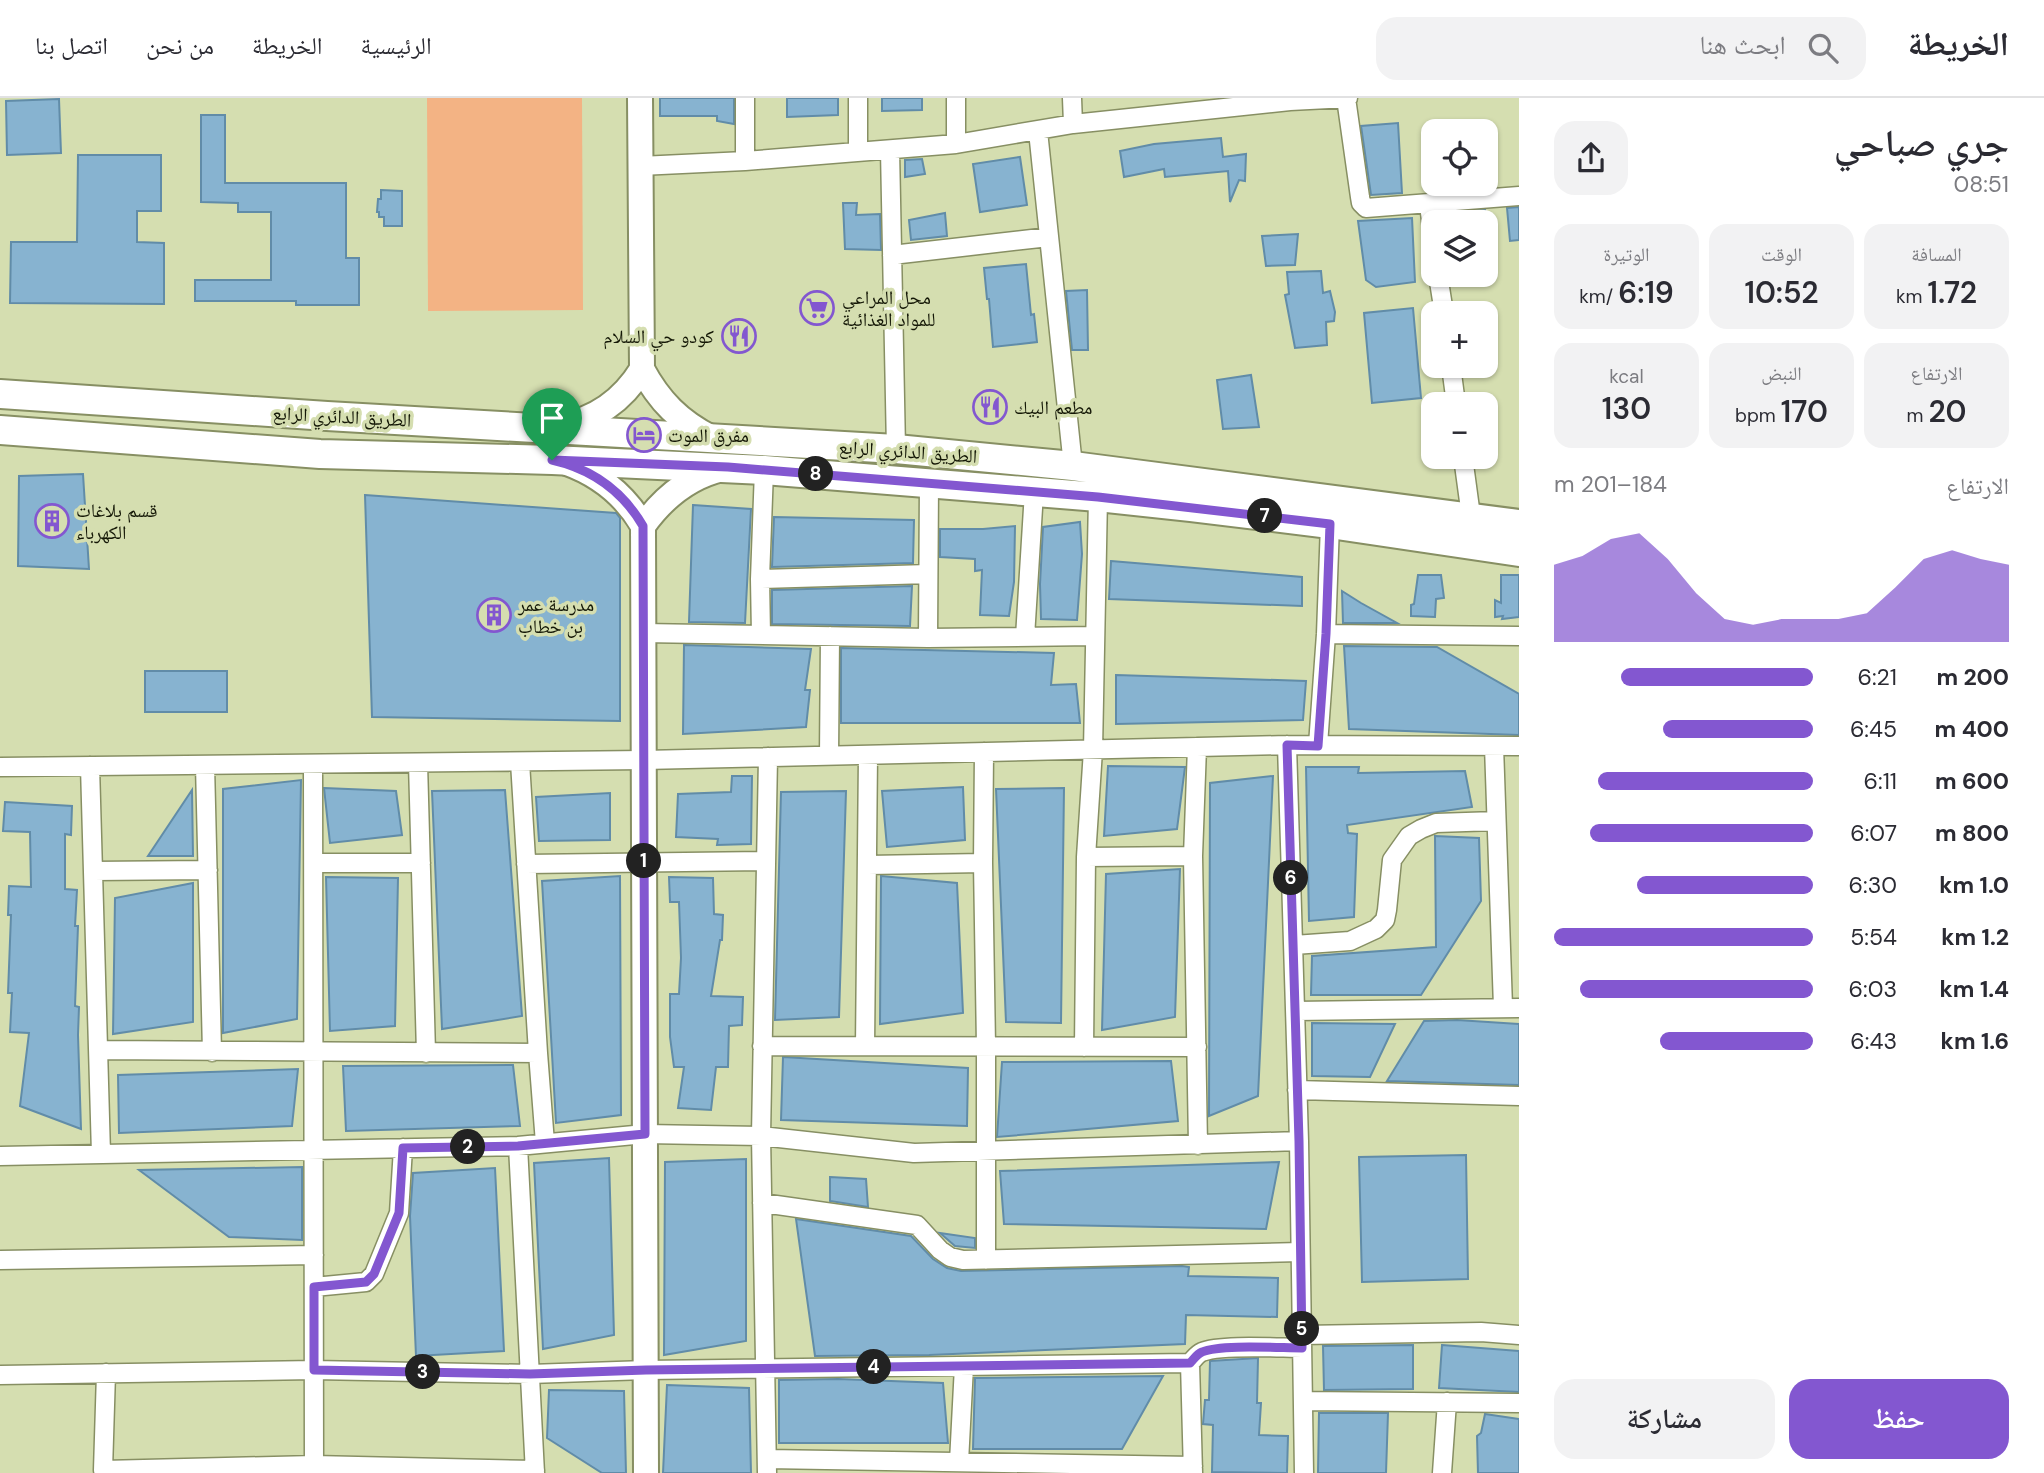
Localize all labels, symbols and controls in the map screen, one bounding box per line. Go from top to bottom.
search box [1376,17,1866,80]
text: الخريطة [1908,22,2009,65]
text: ابحث هنا [1700,28,1786,62]
icon: search [1804,29,1842,67]
text: اتصل بنا [35,30,108,61]
text: من نحن [146,30,214,61]
text: الخريطة [252,30,323,61]
text: الرئيسية [361,30,432,61]
text: جري صباحي [1834,118,2009,168]
map controls [1421,119,1498,469]
button: locate [1421,119,1498,196]
button: share [1554,121,1628,195]
text: 08:51 [1953,169,2009,199]
button: layers [1421,210,1498,287]
text: الوتيرة [1603,242,1650,267]
text: الوقت [1761,242,1802,267]
text: المسافة [1911,242,1962,267]
text: 6:19 [1618,273,1674,312]
text: 10:52 [1744,273,1819,312]
text: 1.72 [1928,273,1977,312]
text: /km [1579,284,1618,309]
text: km [1896,284,1928,309]
place label: محل المراعي للمواد الغذائية [842,285,935,332]
supermarket icon: محل المراعي للمواد الغذائية [798,289,836,327]
button: + [1421,301,1498,378]
restaurant icon: كودو حي السلام [720,317,758,355]
place label: كودو حي السلام [603,324,714,352]
text: النبض [1761,361,1802,386]
text: الارتفاع [1911,361,1962,386]
text: kcal [1609,364,1644,389]
pin [522,388,582,460]
restaurant icon: مطعم البيك [971,388,1009,426]
text: 130 [1602,389,1651,428]
button: − [1421,392,1498,469]
text: 170 [1781,392,1828,431]
text: 20 [1928,392,1967,431]
place label: مطعم البيك [1014,395,1093,420]
icon: arrive [533,399,571,437]
street label: الطريق الدائري الرابع [272,400,412,435]
text: bpm [1735,403,1781,428]
text: m [1906,403,1928,428]
hotel icon: مفرق الموت [625,416,663,454]
place label: مفرق الموت [668,423,749,448]
street label: الطريق الدائري الرابع [838,434,978,472]
pin: 8 [798,456,834,492]
text: 8 [809,461,822,486]
text: 184–201 m [1554,469,1667,499]
text: الارتفاع [1946,471,2009,501]
place label: قسم بلاغات الكهرباء [76,498,158,545]
pin: 7 [1248,498,1282,534]
building icon: قسم بلاغات الكهرباء [33,502,71,540]
text: 7 [1259,503,1270,528]
place label: مدرسة عمر بن خطاب [517,592,594,639]
building icon: مدرسة عمر بن خطاب [475,596,513,634]
text: 6:21 [1857,662,1897,692]
text: 200 m [1936,662,2009,692]
text: 6:45 [1850,714,1897,744]
text: 400 m [1935,714,2009,744]
text: 6:11 [1864,766,1897,796]
text: 600 m [1935,766,2009,796]
text: 6:07 [1850,818,1897,848]
text: 800 m [1935,818,2009,848]
pin: 1 [626,844,662,878]
text: 1 [640,848,647,873]
pin: 6 [1274,860,1308,896]
text: 6 [1284,865,1297,890]
text: 6:30 [1849,870,1897,900]
text: 1.0 km [1939,870,2009,900]
text: 5:54 [1850,922,1897,952]
text: 1.2 km [1941,922,2009,952]
text: 6:03 [1849,974,1897,1004]
text: 1.4 km [1940,974,2009,1004]
text: 6:43 [1850,1026,1897,1056]
text: 1.6 km [1941,1026,2009,1056]
pin: 2 [450,1130,486,1164]
text: 2 [462,1134,473,1159]
pin: 5 [1284,1312,1320,1346]
text: 5 [1296,1316,1307,1341]
pin: 4 [856,1350,892,1384]
pin: 3 [406,1354,440,1390]
text: 4 [867,1354,880,1379]
text: 3 [417,1359,428,1384]
button: مشاركة [1554,1379,1775,1459]
button: حفظ [1789,1379,2009,1459]

